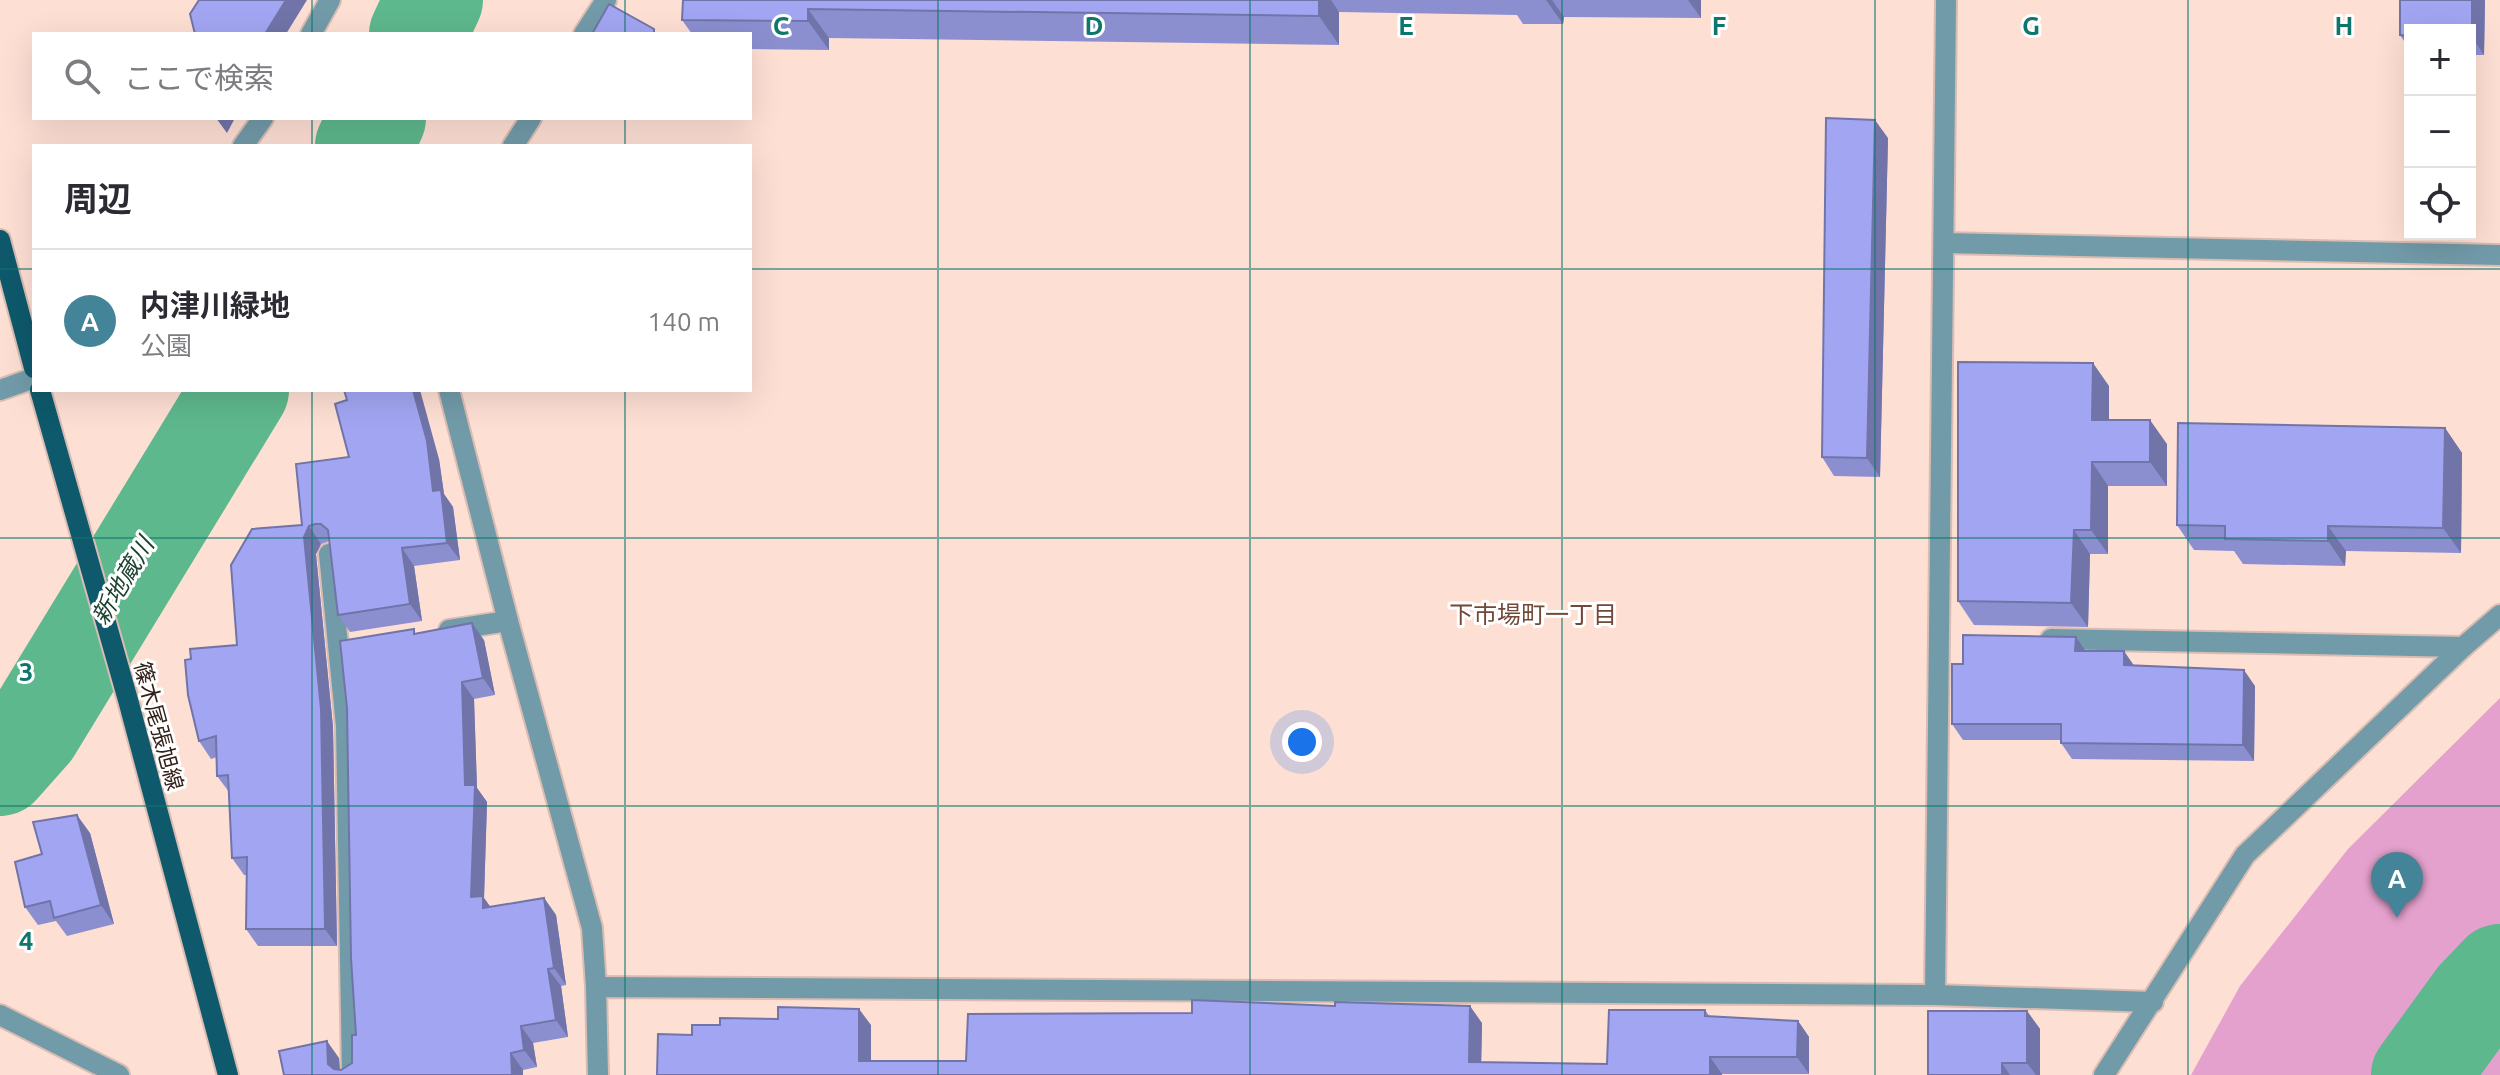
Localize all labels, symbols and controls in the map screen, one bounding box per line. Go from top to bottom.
text: C [773,11,790,40]
text: D [1085,11,1103,40]
text: E [1398,11,1414,40]
text: F [1712,11,1726,40]
text: G [2022,11,2040,40]
text: H [2335,11,2353,40]
map controls [2404,24,2476,240]
button: + [2404,24,2476,96]
search box [32,32,752,120]
icon: search [60,54,104,98]
text: ここで検索 [124,61,274,95]
button: − [2404,96,2476,168]
button: locate [2404,168,2476,240]
text: 周辺 [64,179,132,217]
text: 内津川緑地 [140,288,290,322]
text: A [81,307,99,336]
text: 140 m [648,307,720,336]
text: 公園 [140,331,192,360]
water label: 新地蔵川 [86,530,160,629]
district label: 下市場町一丁目 [1449,601,1617,628]
text: 3 [19,657,33,686]
street label: 篠木尾張旭線 [130,659,189,793]
your location [1282,722,1322,762]
pin: A [2371,852,2423,918]
text: 4 [19,926,33,955]

